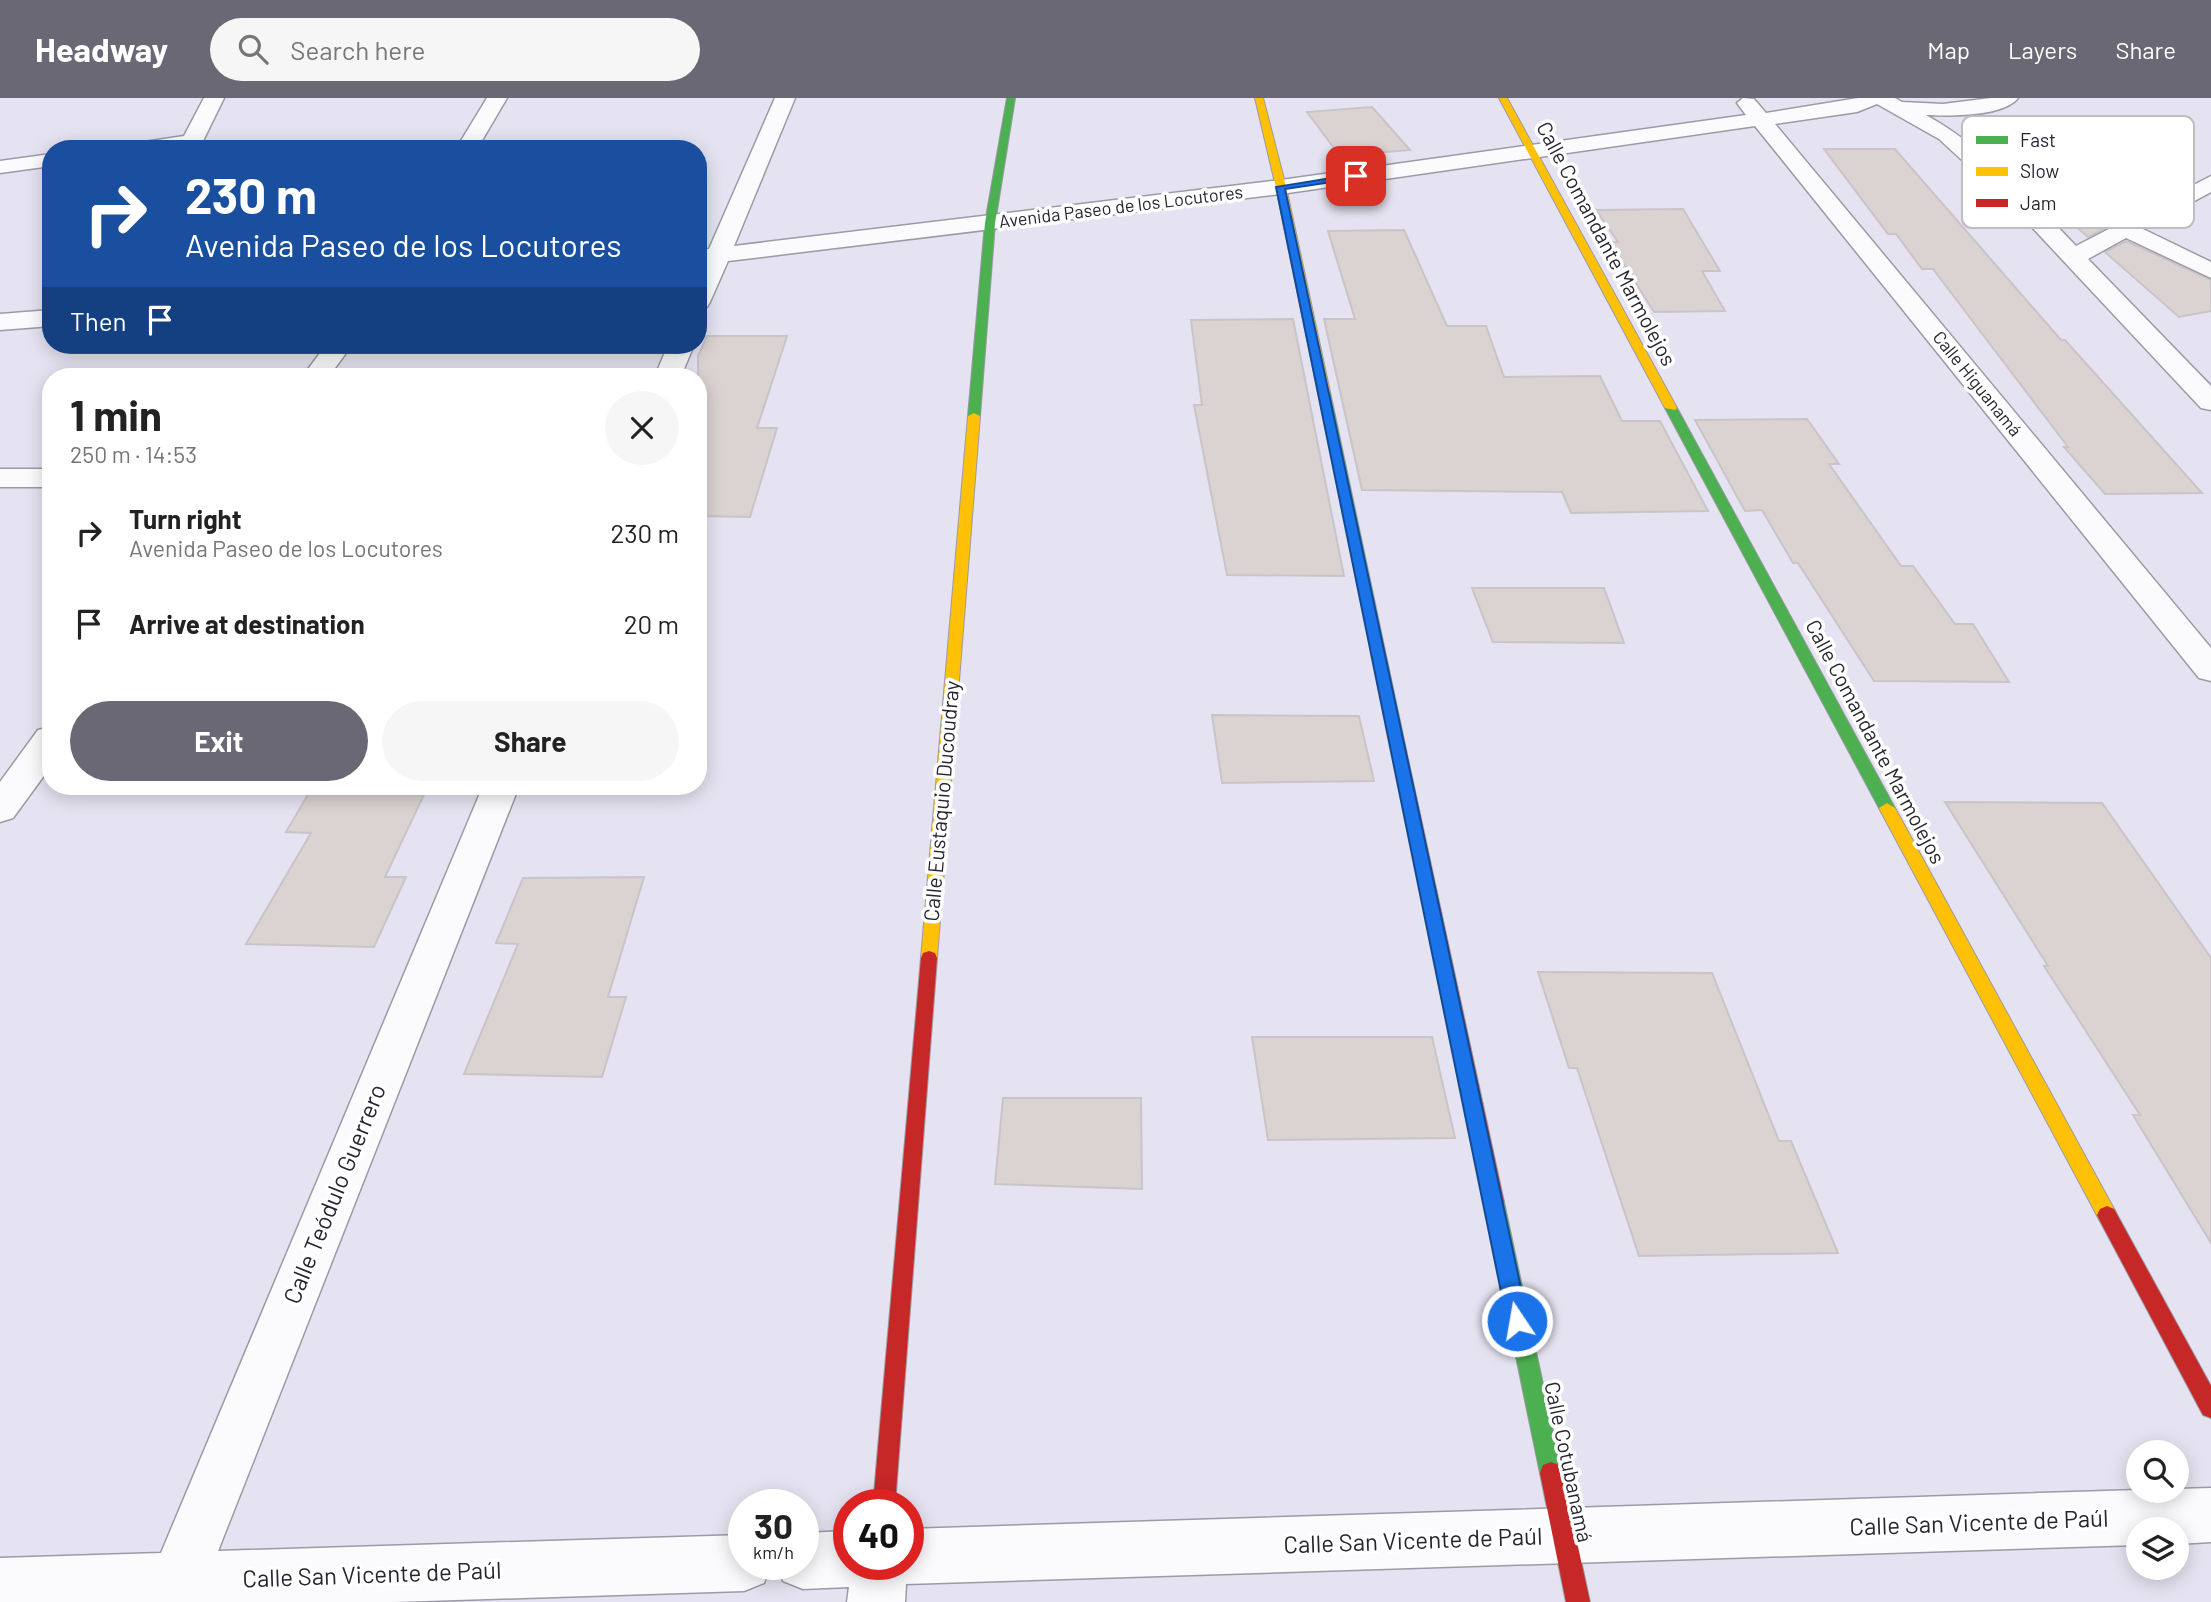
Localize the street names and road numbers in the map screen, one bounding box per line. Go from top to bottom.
street label: Calle Comandante Marmolejos [1532,117,1682,370]
street label: Avenida Paseo de los Locutores [998,180,1244,232]
street label: Calle Higuanamá [1929,326,2027,441]
street label: Calle Comandante Marmolejos [1801,615,1951,868]
street label: Calle Eustaquio Ducoudray [918,679,964,922]
street label: Calle Teódulo Guerrero [276,1079,391,1308]
street label: Calle Cotubanamá [1540,1379,1599,1544]
street label: Calle San Vicente de Paúl [1849,1502,2109,1541]
street label: Calle San Vicente de Paúl [1283,1520,1543,1559]
street label: Calle San Vicente de Paúl [242,1554,502,1593]

